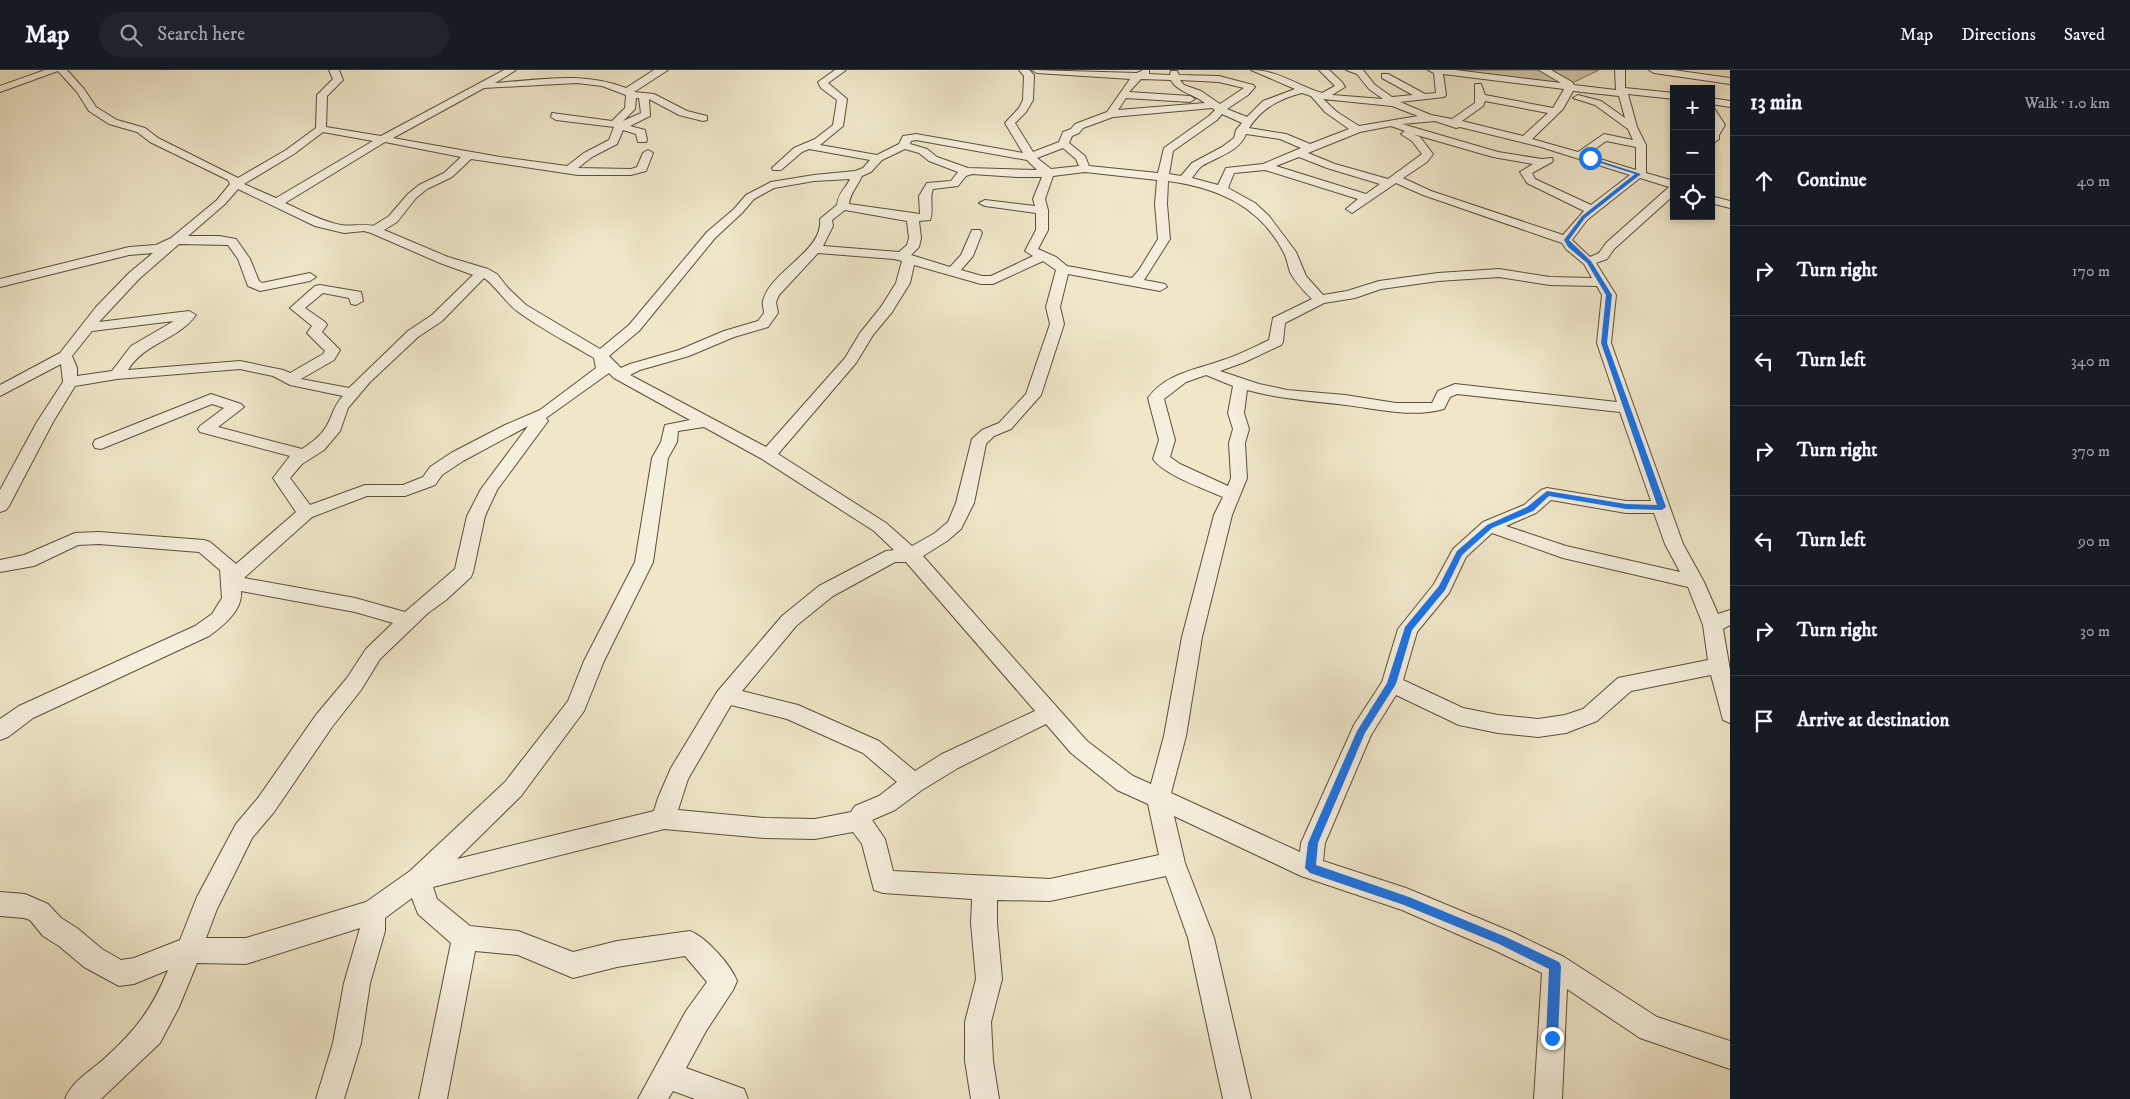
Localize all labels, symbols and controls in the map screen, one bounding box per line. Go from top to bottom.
search box [99,12,449,57]
text: Map [25,20,69,50]
icon: search [117,21,145,49]
text: Search here [157,23,245,46]
text: Map [1900,24,1933,46]
text: Directions [1961,24,2036,46]
text: Saved [2064,24,2105,46]
map controls [1670,85,1715,220]
button: + [1670,85,1715,130]
text: 13 min [1750,90,1802,116]
text: Walk · 1.0 km [2024,93,2110,113]
button: − [1670,130,1715,175]
route start [1579,147,1602,170]
icon: ahead [1750,167,1778,195]
text: Continue [1797,169,1867,192]
text: 40 m [2077,171,2110,191]
button: locate [1670,175,1715,220]
icon: right [1750,257,1778,285]
text: Turn right [1797,259,1877,282]
text: 170 m [2072,261,2110,281]
icon: left [1750,347,1778,375]
text: Turn left [1797,349,1866,372]
text: 340 m [2071,351,2110,371]
icon: right [1750,437,1778,465]
text: Turn right [1797,439,1877,462]
text: 370 m [2072,441,2110,461]
icon: left [1750,527,1778,555]
text: Turn left [1797,529,1866,552]
text: 90 m [2078,531,2110,551]
icon: right [1750,617,1778,645]
text: Turn right [1797,619,1877,642]
text: 30 m [2080,621,2110,641]
icon: arrive [1750,707,1778,735]
text: Arrive at destination [1797,709,1949,732]
route end [1541,1027,1564,1050]

